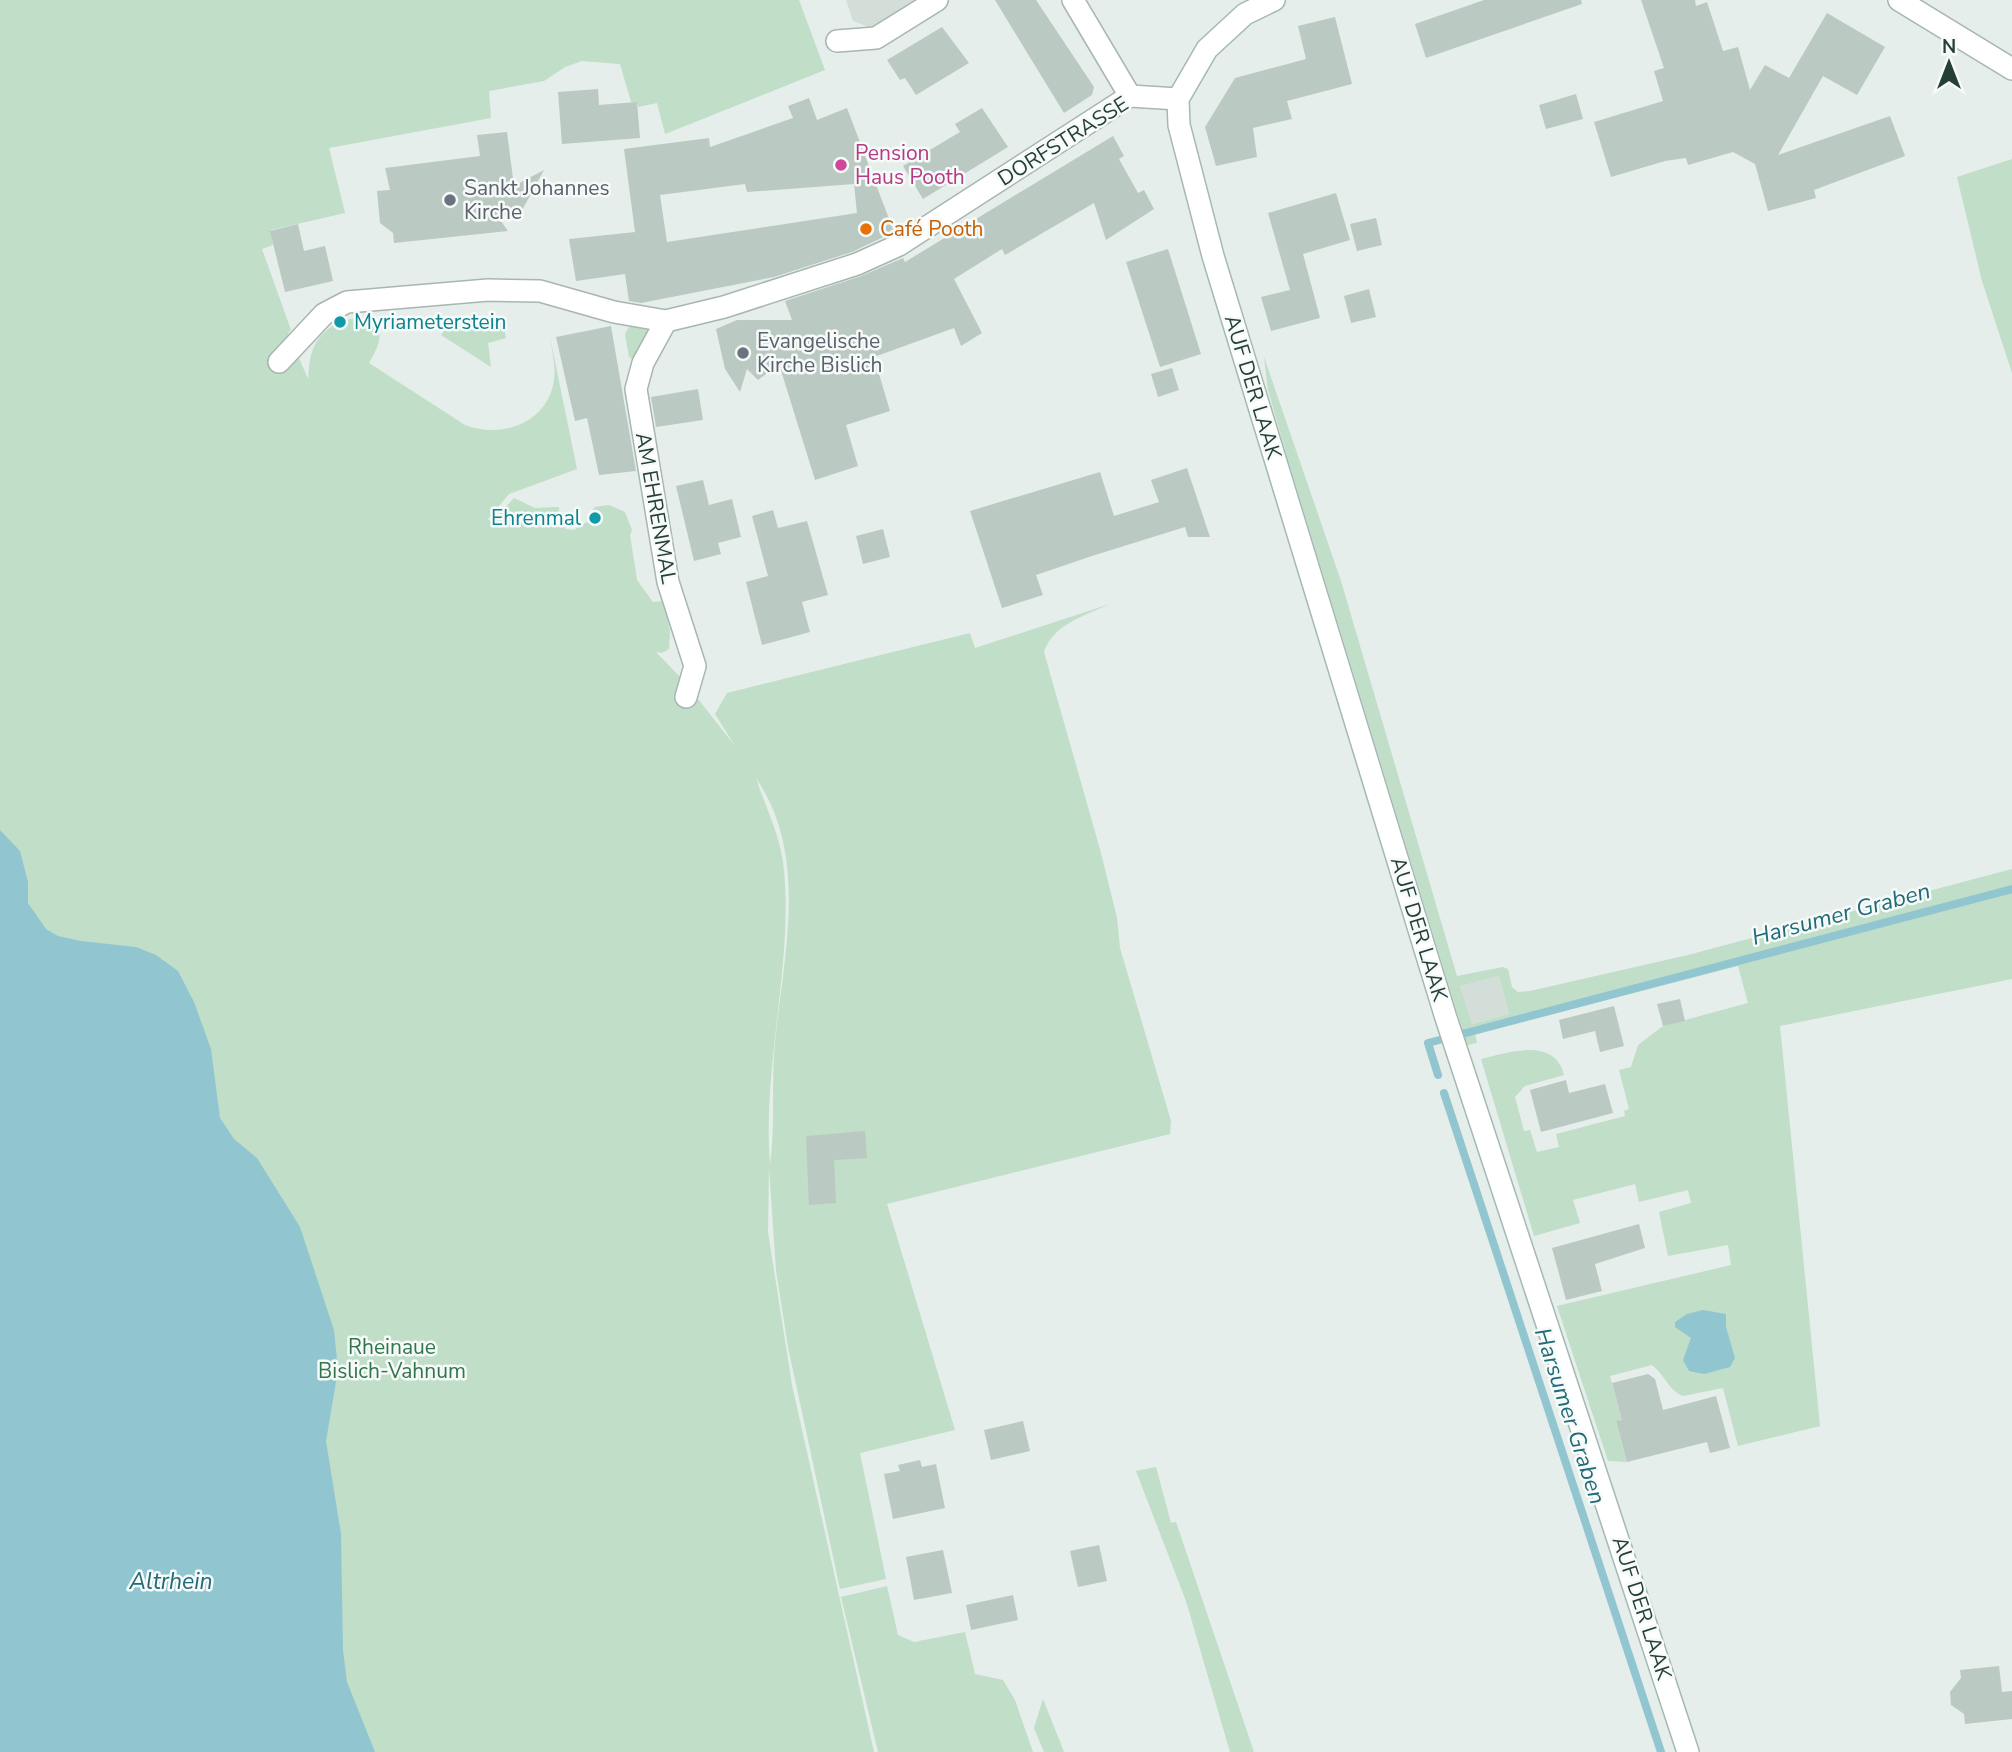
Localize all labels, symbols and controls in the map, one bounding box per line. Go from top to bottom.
north arrow [1914,28,1984,98]
text: N [1942,34,1956,60]
street label: DORFSTRASSE [992,90,1134,192]
place label: Pension Haus Pooth [855,139,965,191]
marker: Pension Haus Pooth [833,157,849,173]
place label: Sankt Johannes Kirche [464,174,610,226]
marker: Sankt Johannes Kirche [442,192,458,208]
place label: Café Pooth [880,215,984,243]
marker: Café Pooth [858,221,874,237]
place label: Myriameterstein [354,308,506,336]
street label: AUF DER LAAK [1218,311,1288,463]
marker: Myriameterstein [332,314,348,330]
place label: Evangelische Kirche Bislich [757,327,883,379]
marker: Evangelische Kirche Bislich [735,345,751,361]
street label: AM EHRENMAL [629,430,683,587]
place label: Ehrenmal [491,504,582,532]
marker: Ehrenmal [587,510,603,526]
street label: AUF DER LAAK [1384,853,1454,1005]
water label: Harsumer Graben [1748,875,1934,953]
water label: Harsumer Graben [1527,1324,1613,1508]
park label: Rheinaue Bislich-Vahnum [318,1333,466,1385]
street label: AUF DER LAAK [1606,1533,1679,1684]
water label: Altrhein [128,1566,213,1597]

